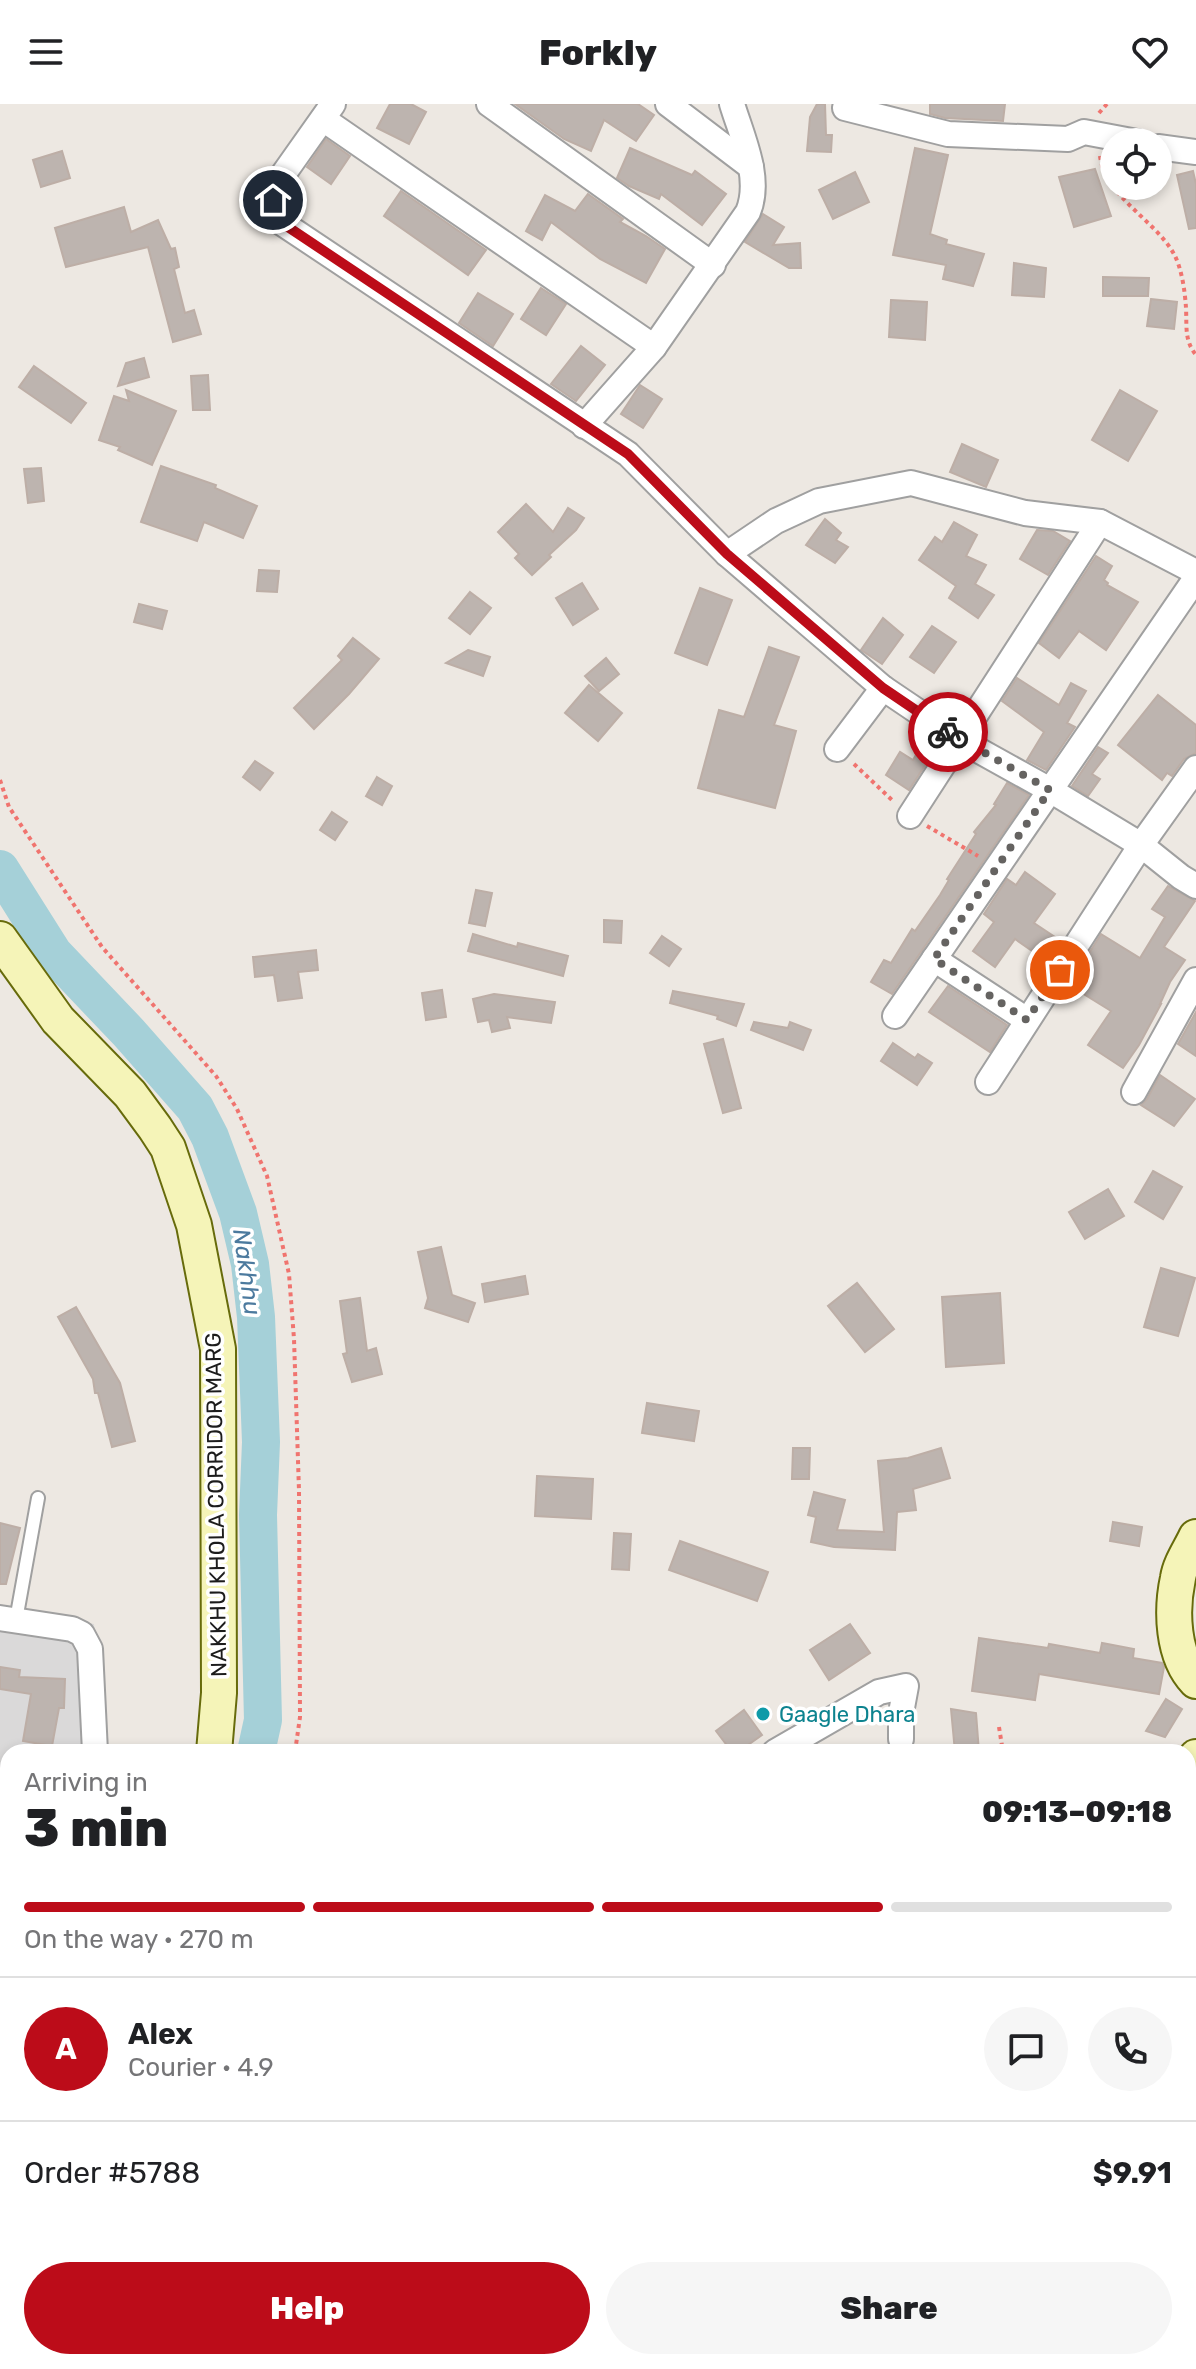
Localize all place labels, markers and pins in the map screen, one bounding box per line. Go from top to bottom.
pin [239,166,307,234]
pin [1026,936,1094,1004]
place label: Gaagle Dhara [779,1701,915,1728]
marker: Gaagle Dhara [754,1705,772,1723]

